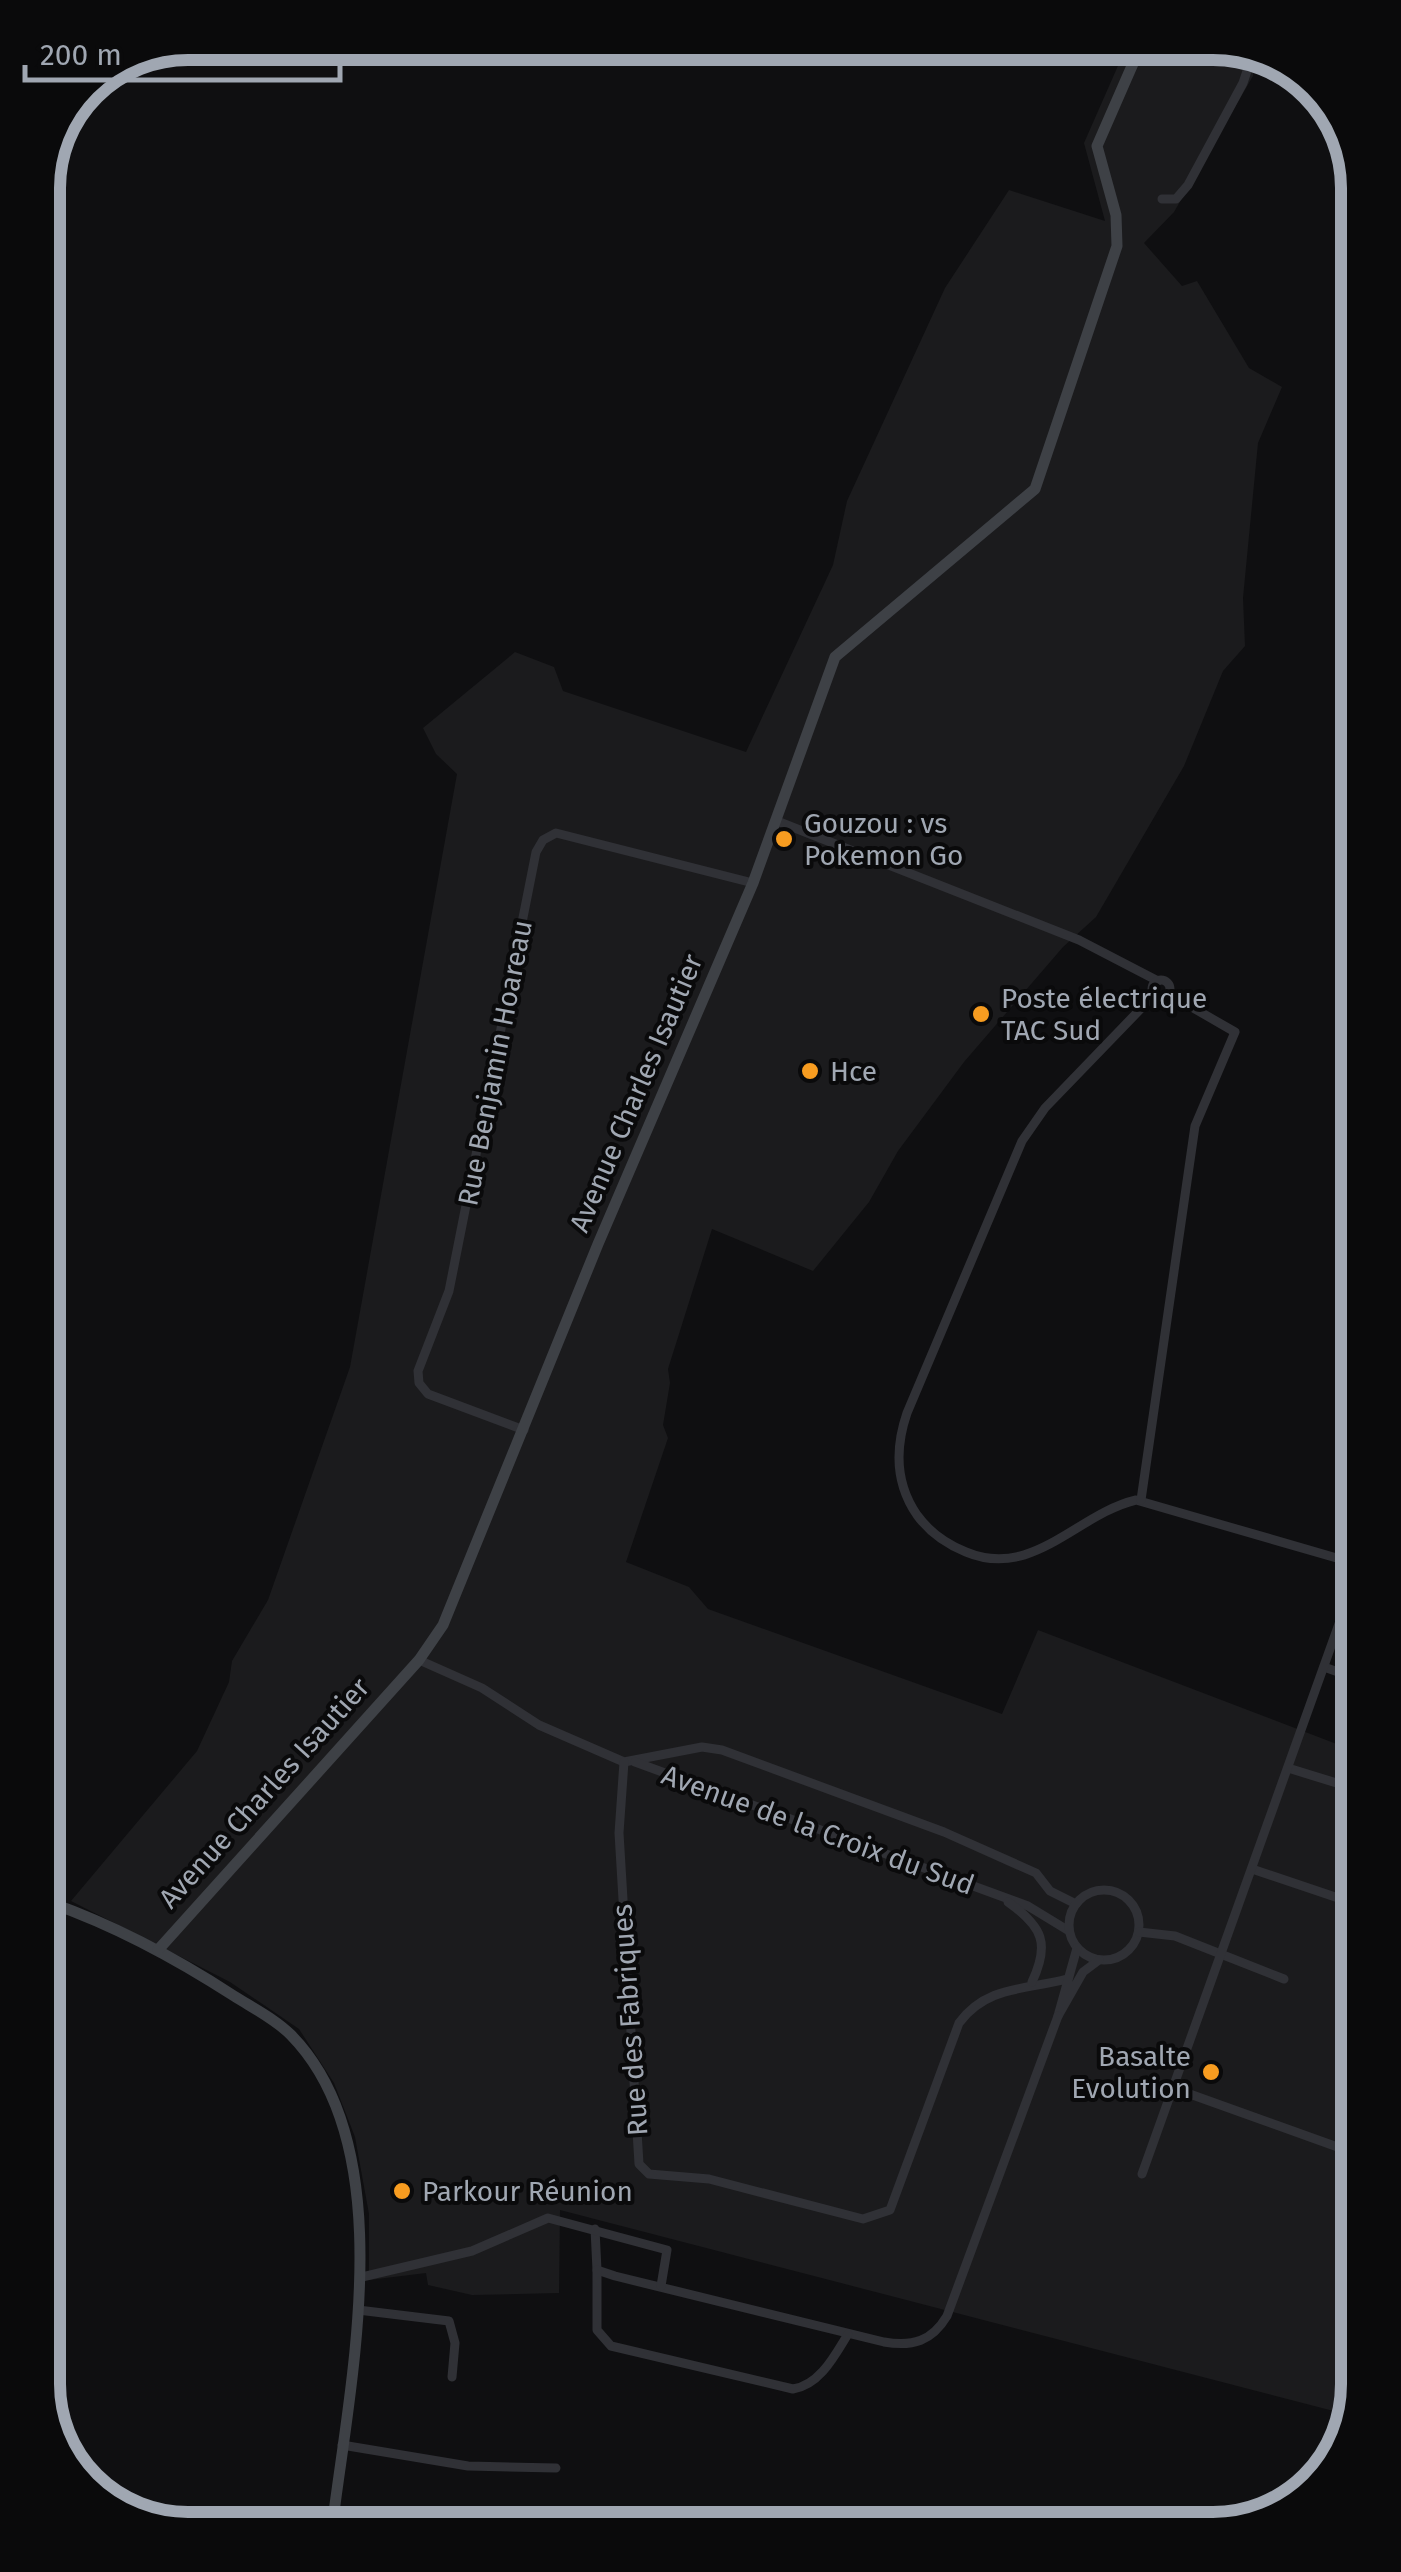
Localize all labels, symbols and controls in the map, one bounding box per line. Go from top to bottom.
scale bar [25,20,340,82]
text: 200 m [40,37,122,73]
place label: Gouzou : vs Pokemon Go [804,807,963,872]
marker: Gouzou : vs Pokemon Go [773,828,795,850]
street label: Rue Benjamin Hoareau [451,917,539,1209]
street label: Avenue Charles Isautier [562,949,710,1237]
place label: Poste électrique TAC Sud [1001,982,1207,1047]
marker: Poste électrique TAC Sud [970,1003,992,1025]
place label: Hce [830,1055,877,1088]
marker: Hce [799,1060,821,1082]
street label: Avenue Charles Isautier [152,1671,376,1915]
street label: Avenue de la Croix du Sud [657,1758,979,1902]
street label: Rue des Fabriques [605,1903,655,2137]
place label: Basalte Evolution [1071,2040,1191,2105]
marker: Basalte Evolution [1200,2061,1222,2083]
place label: Parkour Réunion [422,2175,633,2208]
marker: Parkour Réunion [391,2180,413,2202]

